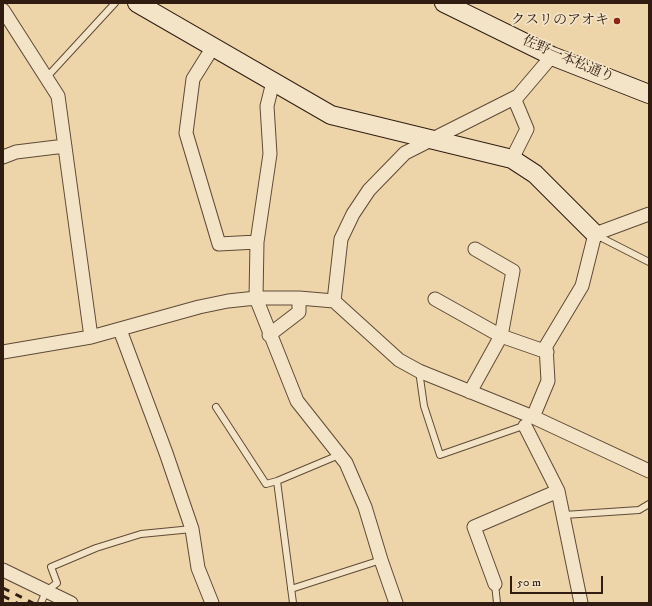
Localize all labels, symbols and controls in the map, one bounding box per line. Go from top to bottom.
place label: クスリのアオキ [511,13,609,29]
marker: クスリのアオキ [612,16,622,26]
street label: 佐野一本松通り [520,33,616,87]
scale bar [512,568,605,594]
text: 50 m [517,575,541,590]

